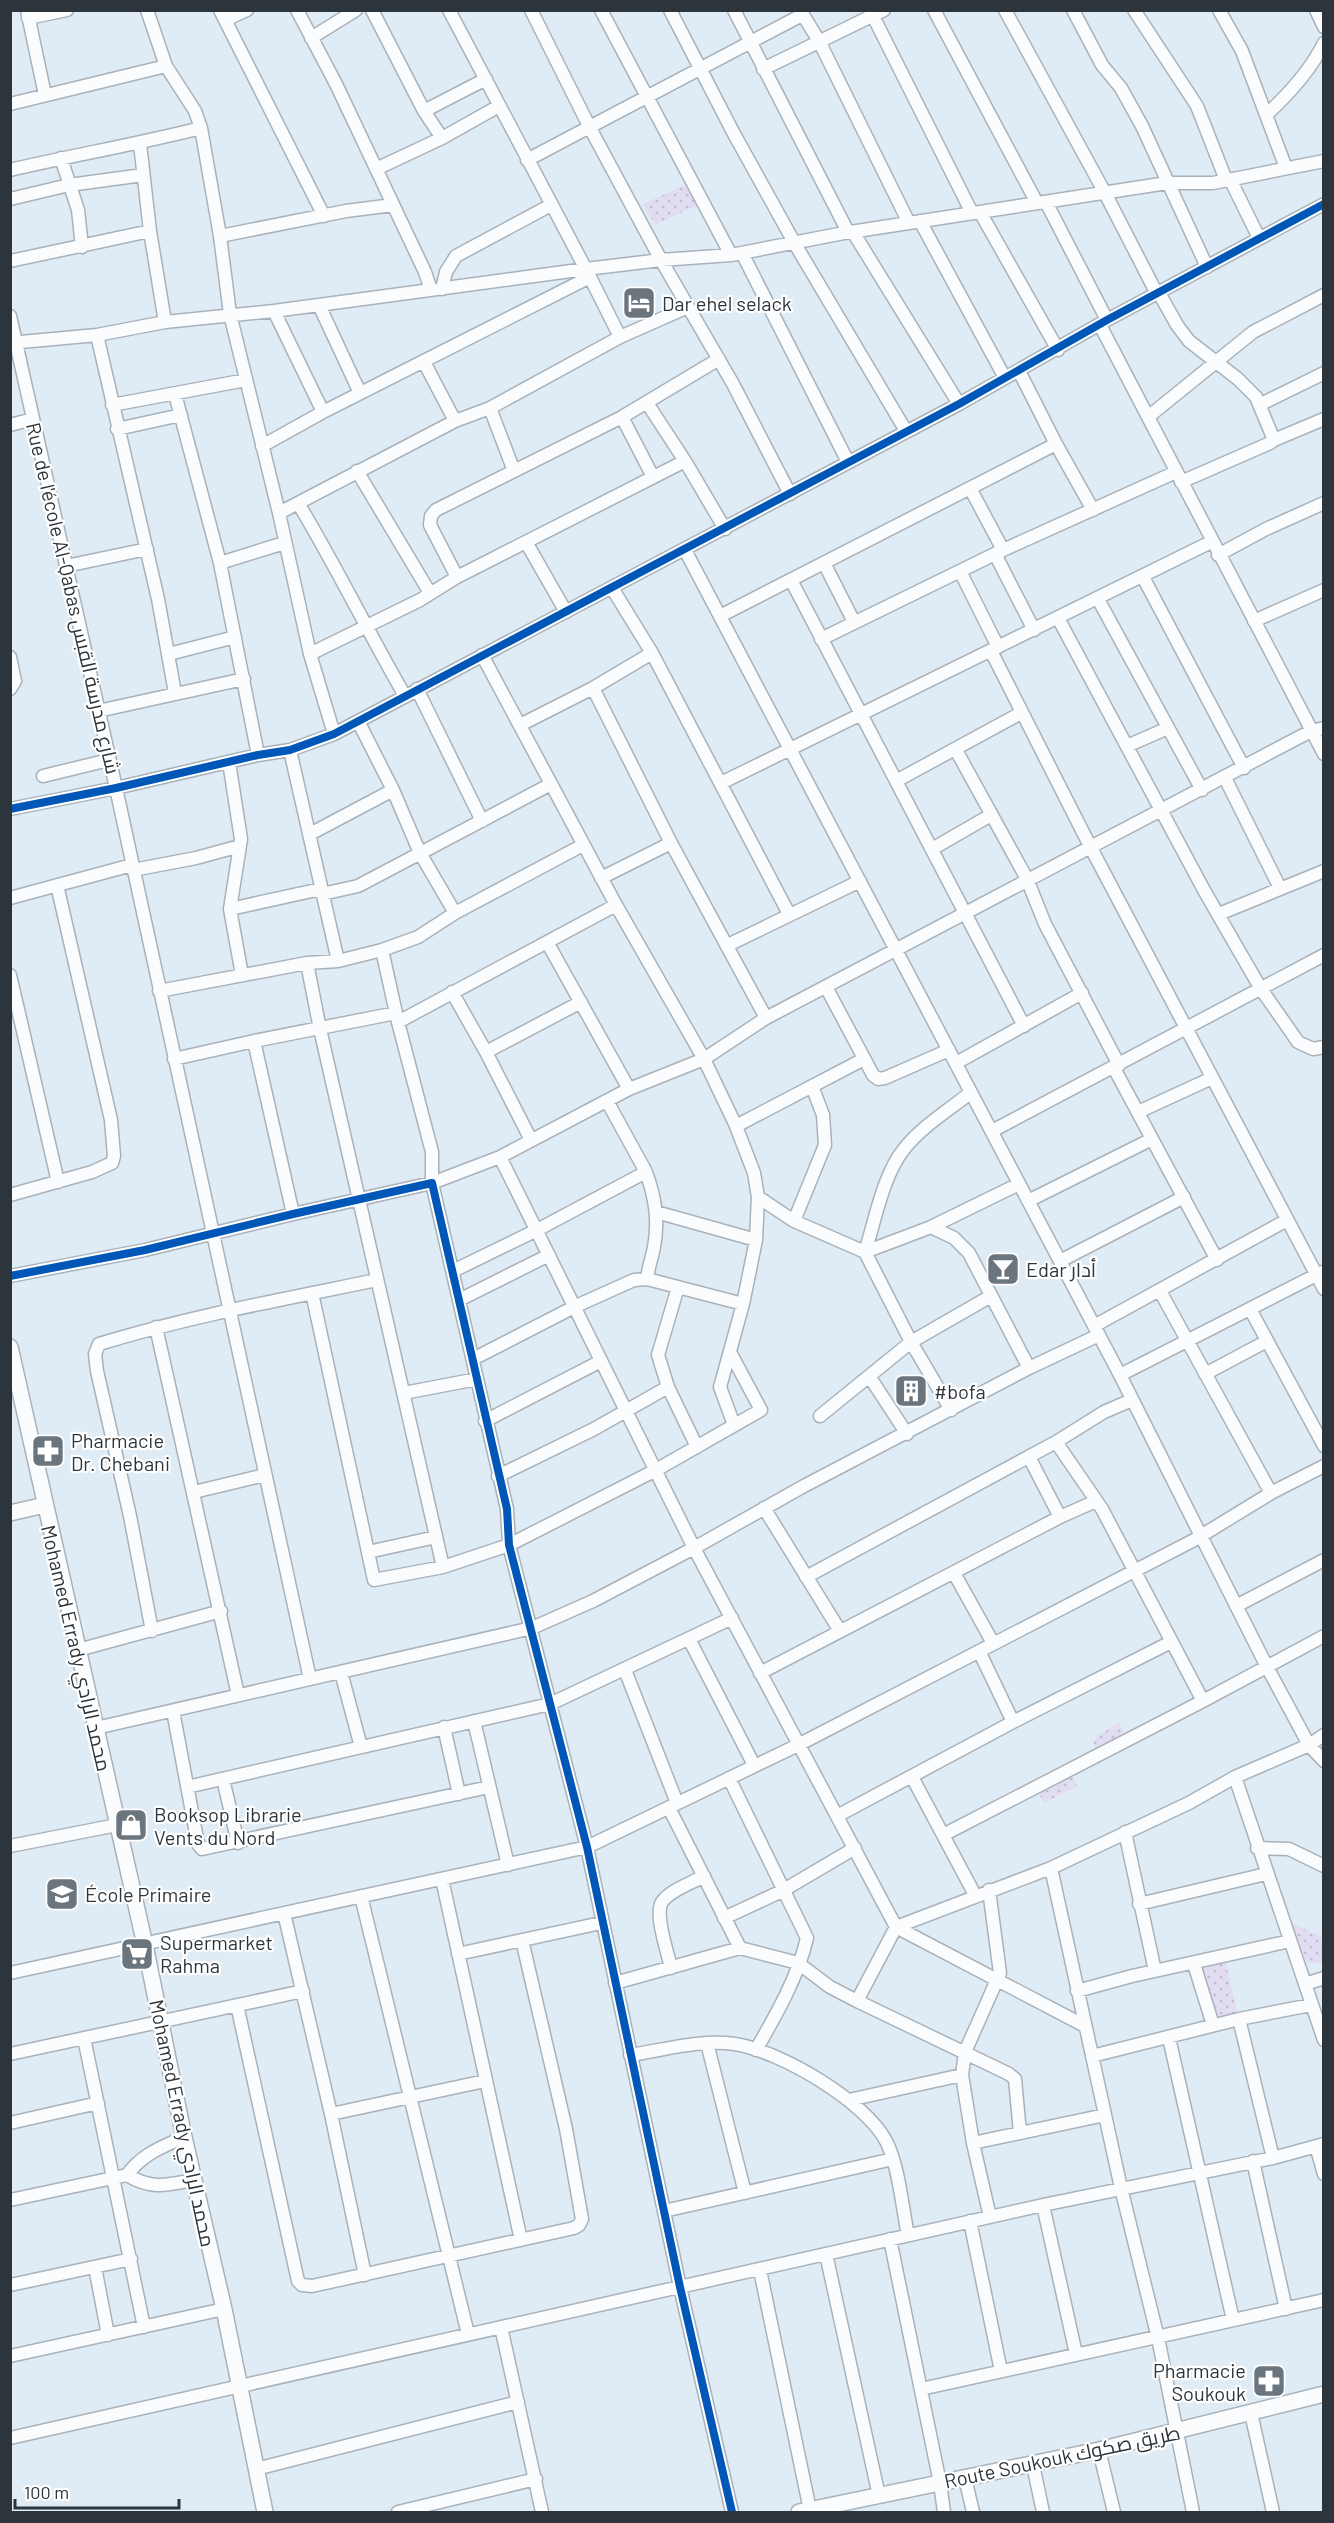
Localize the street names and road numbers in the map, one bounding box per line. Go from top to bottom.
street label: Rue de l'école Al-Qabas شارع مدرسة القبس [19,420,126,777]
street label: Mohamed Errady محمد الرادي [32,1522,117,1775]
street label: Mohamed Errady محمد الرادي [140,1997,221,2250]
street label: Route Soukouk طريق صكوك [942,2419,1183,2495]

